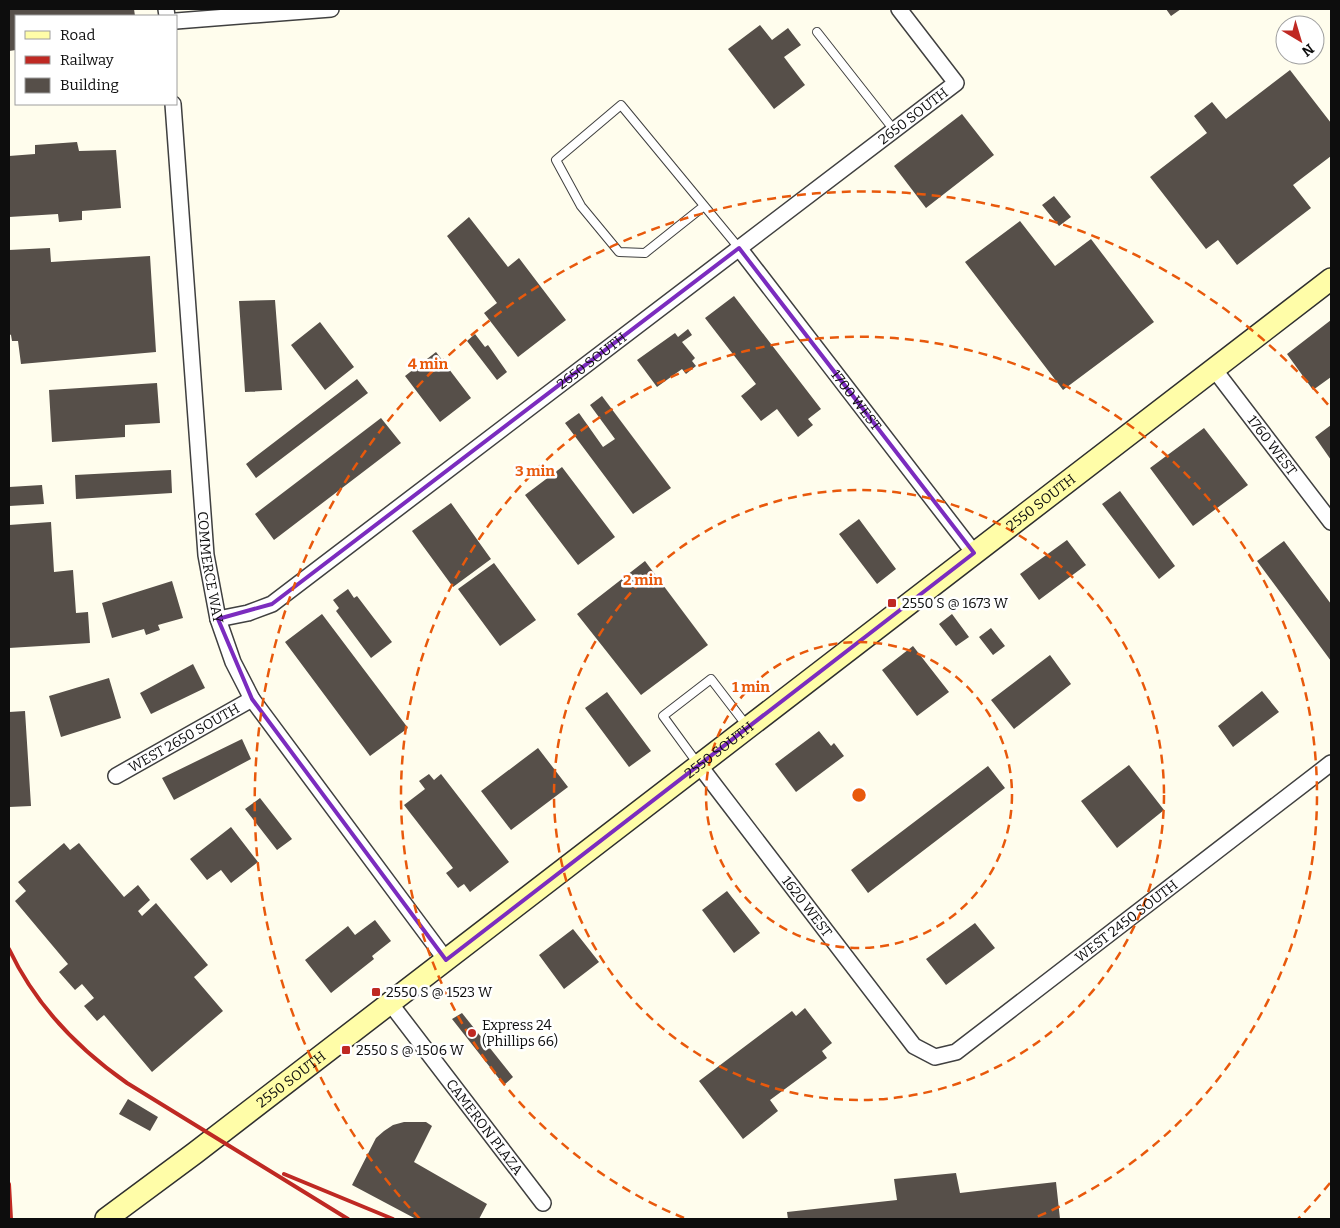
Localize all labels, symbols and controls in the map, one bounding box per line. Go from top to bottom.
legend [15,15,178,105]
north arrow [1275,15,1325,65]
text: Road [60,26,95,44]
text: N [1298,40,1317,60]
text: Railway [60,51,114,69]
text: Building [60,76,119,94]
street label: 2650 SOUTH [875,84,952,148]
street label: 2650 SOUTH [554,329,630,393]
text: 4 min [408,355,449,373]
street label: 1700 WEST [827,367,884,434]
street label: 1760 WEST [1244,412,1300,479]
text: 3 min [515,462,555,480]
street label: 2550 SOUTH [1003,471,1079,535]
street label: COMMERCE WAY [194,511,227,625]
text: 2 min [623,571,663,589]
place label: 2550 S @ 1673 W [902,595,1009,612]
marker: 2550 S @ 1673 W [886,597,898,609]
text: 1 min [732,678,770,696]
street label: WEST 2650 SOUTH [126,700,243,776]
street label: 2550 SOUTH [681,718,757,782]
centre of rings [850,786,868,804]
street label: 1620 WEST [778,873,835,940]
street label: WEST 2450 SOUTH [1072,876,1181,966]
place label: 2550 S @ 1523 W [386,984,493,1001]
marker: 2550 S @ 1523 W [370,986,382,998]
place label: Express 24 (Phillips 66) [482,1017,558,1050]
marker: Express 24 (Phillips 66) [466,1027,478,1039]
place label: 2550 S @ 1506 W [356,1042,465,1059]
marker: 2550 S @ 1506 W [340,1044,352,1056]
street label: 2550 SOUTH [253,1048,329,1111]
street label: CAMERON PLAZA [442,1076,526,1179]

